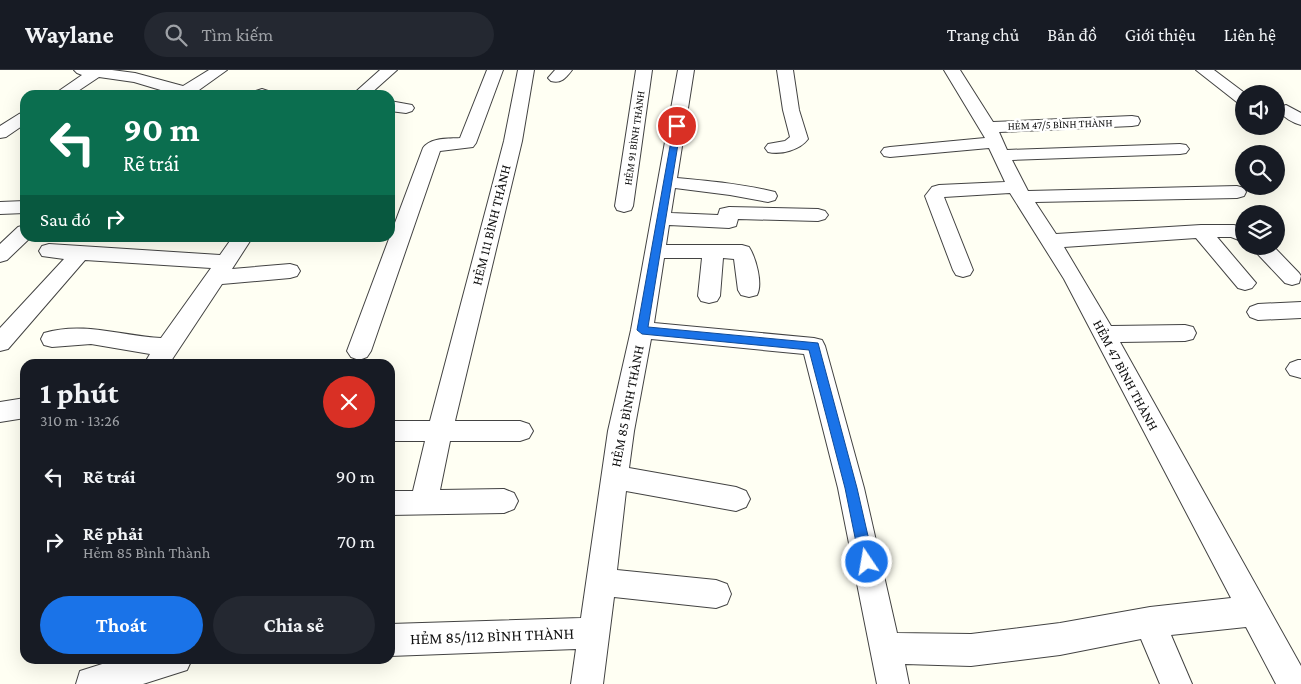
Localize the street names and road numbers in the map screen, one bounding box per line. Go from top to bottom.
street label: HẺM 91 BÌNH THÀNH [621,90,647,186]
street label: HẺM 47/5 BÌNH THÀNH [1007,116,1113,132]
street label: HẺM 111 BÌNH THÀNH [468,163,514,287]
street label: HẺM 47 BÌNH THÀNH [1090,317,1162,433]
street label: HẺM 85 BÌNH THÀNH [607,344,647,468]
street label: HẺM 85/112 BÌNH THÀNH [410,625,574,647]

